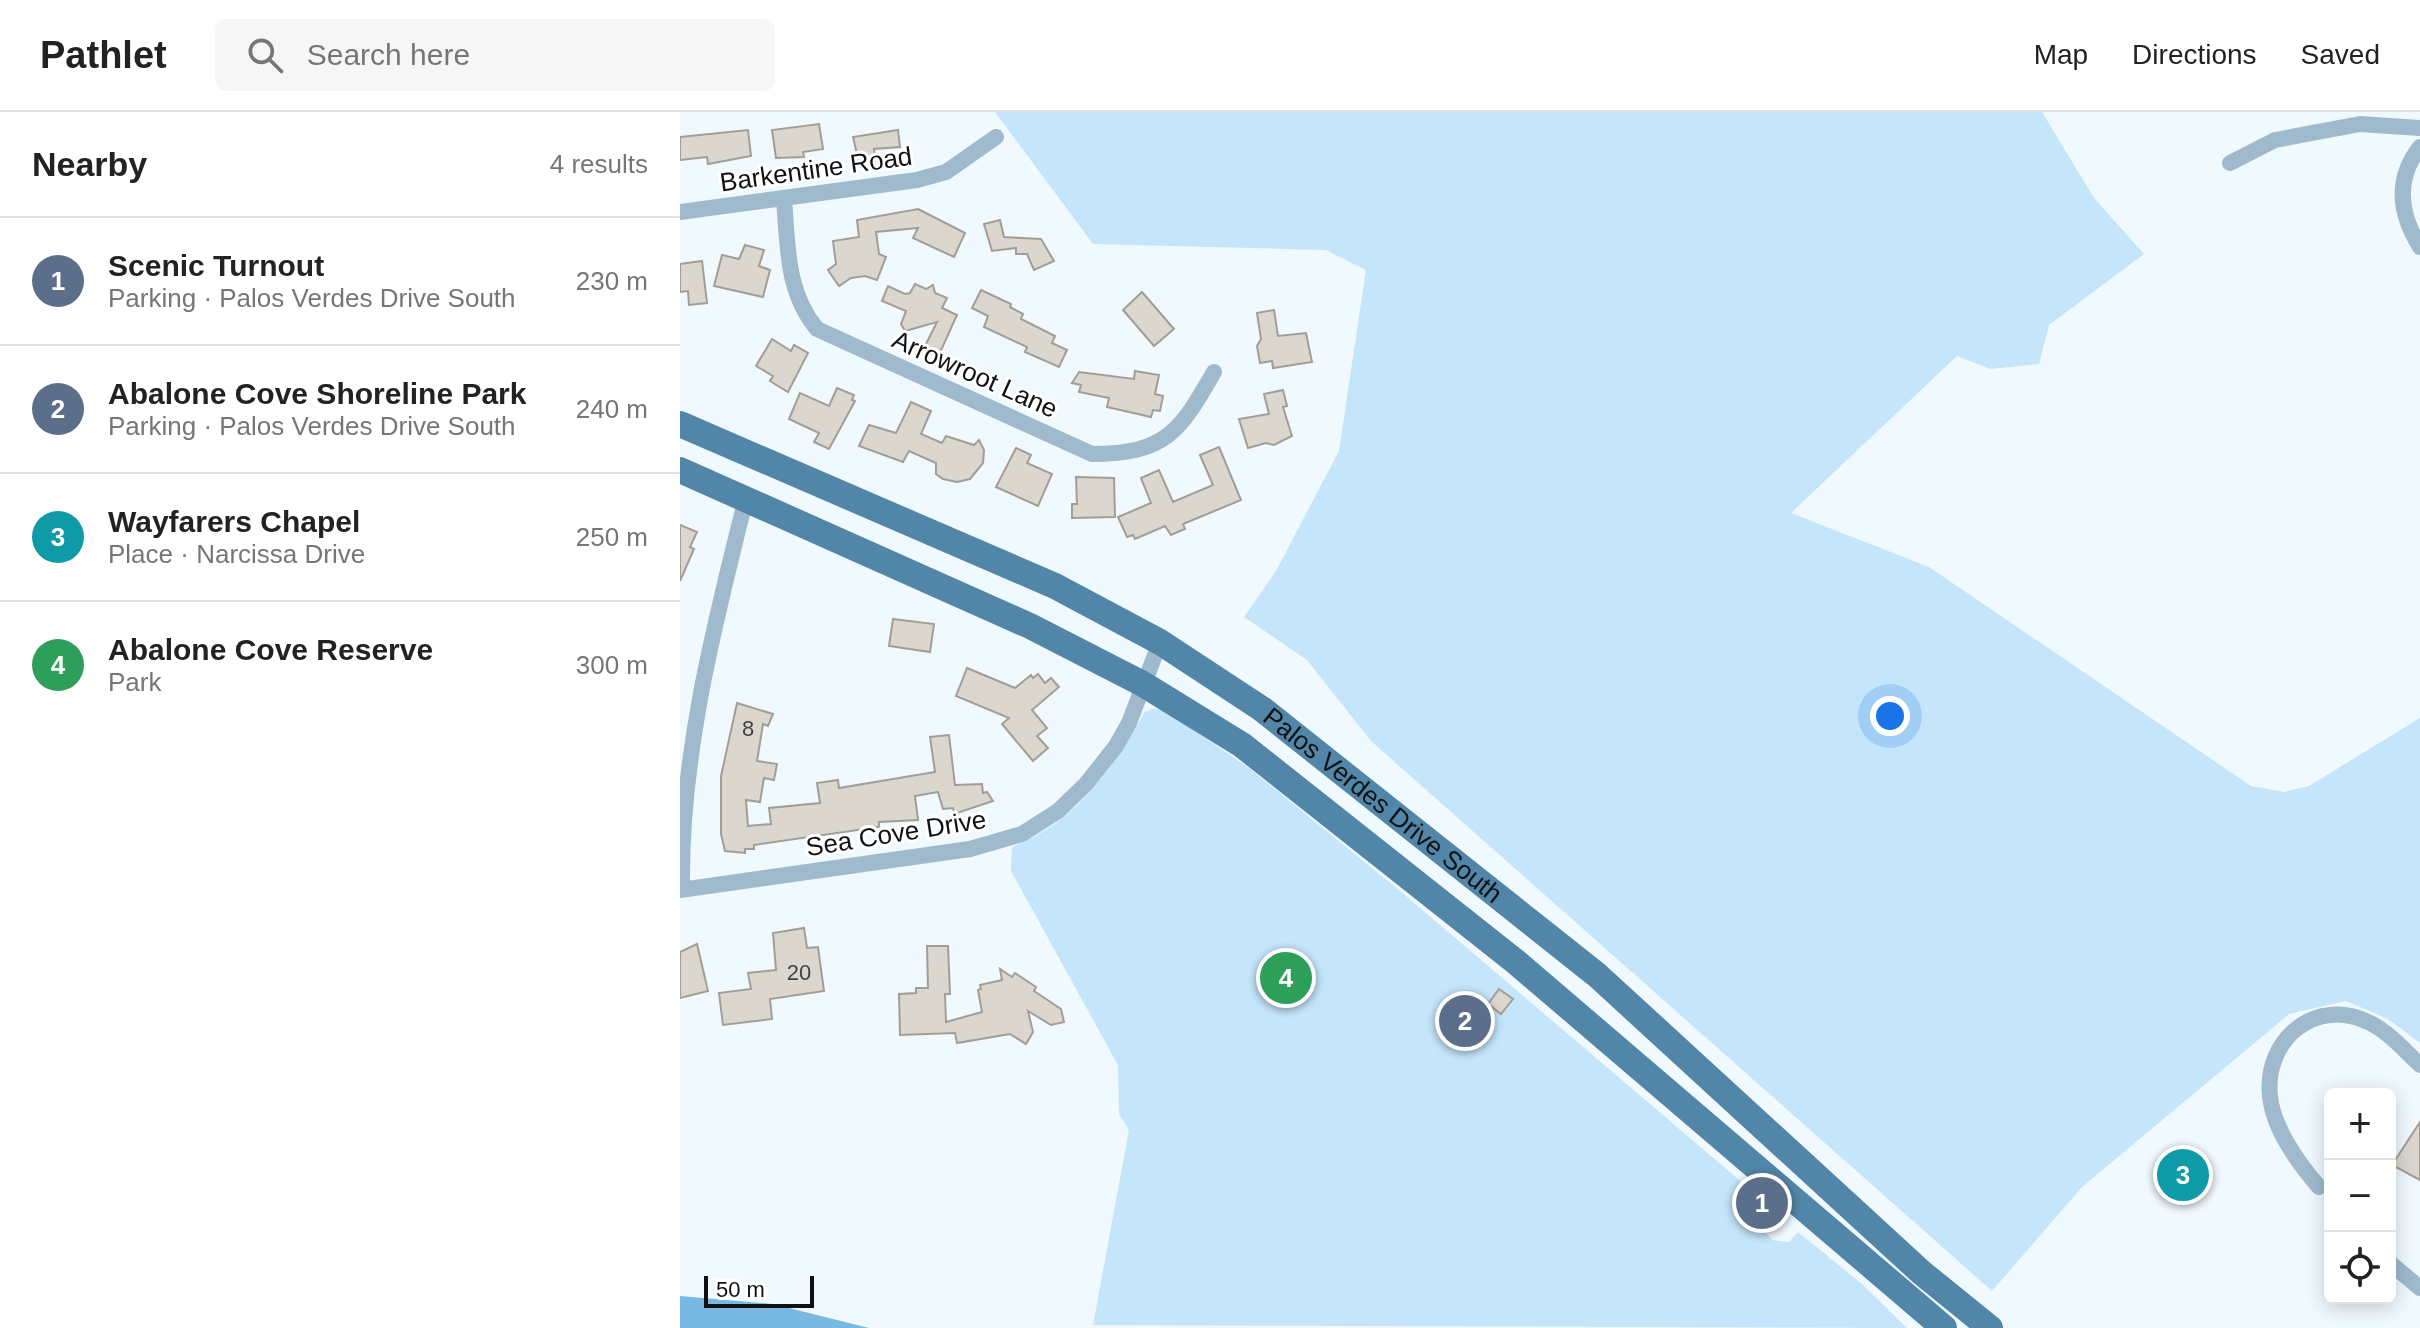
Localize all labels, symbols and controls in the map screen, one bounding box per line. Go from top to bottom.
search box [215,19,775,91]
icon: search [243,33,287,77]
text: Pathlet [40,34,167,76]
text: Search here [307,38,470,71]
text: Map [2034,39,2088,70]
text: Directions [2132,39,2257,70]
text: Saved [2301,39,2380,70]
street label: Barkentine Road [718,141,914,197]
text: Nearby [32,145,147,183]
text: 4 results [550,149,648,179]
text: Scenic Turnout [108,249,324,282]
text: 1 [51,266,65,296]
text: 230 m [576,266,648,296]
text: Parking · Palos Verdes Drive South [108,283,516,313]
street label: Arrowroot Lane [888,324,1062,424]
text: Abalone Cove Shoreline Park [108,377,526,410]
text: 2 [51,394,65,424]
text: 240 m [576,394,648,424]
text: Parking · Palos Verdes Drive South [108,411,516,441]
text: Wayfarers Chapel [108,505,360,538]
text: 3 [51,522,65,552]
text: 250 m [576,522,648,552]
text: Place · Narcissa Drive [108,539,365,569]
text: Abalone Cove Reserve [108,633,433,666]
text: 4 [51,650,65,680]
text: 300 m [576,650,648,680]
text: Park [108,667,161,697]
your location [1870,696,1910,736]
street label: Palos Verdes Drive South [1258,701,1508,909]
house number: 8 [742,716,754,741]
street label: Sea Cove Drive [804,804,988,862]
pin: 4 [1260,948,1312,1008]
house number: 20 [787,960,811,985]
pin: 2 [1439,991,1491,1051]
map controls [2324,1088,2396,1304]
button: + [2324,1088,2396,1160]
pin: 3 [2157,1145,2209,1205]
button: − [2324,1160,2396,1232]
pin: 1 [1736,1173,1788,1233]
button: locate [2324,1232,2396,1304]
scale bar [704,1272,814,1308]
text: 50 m [716,1277,765,1302]

